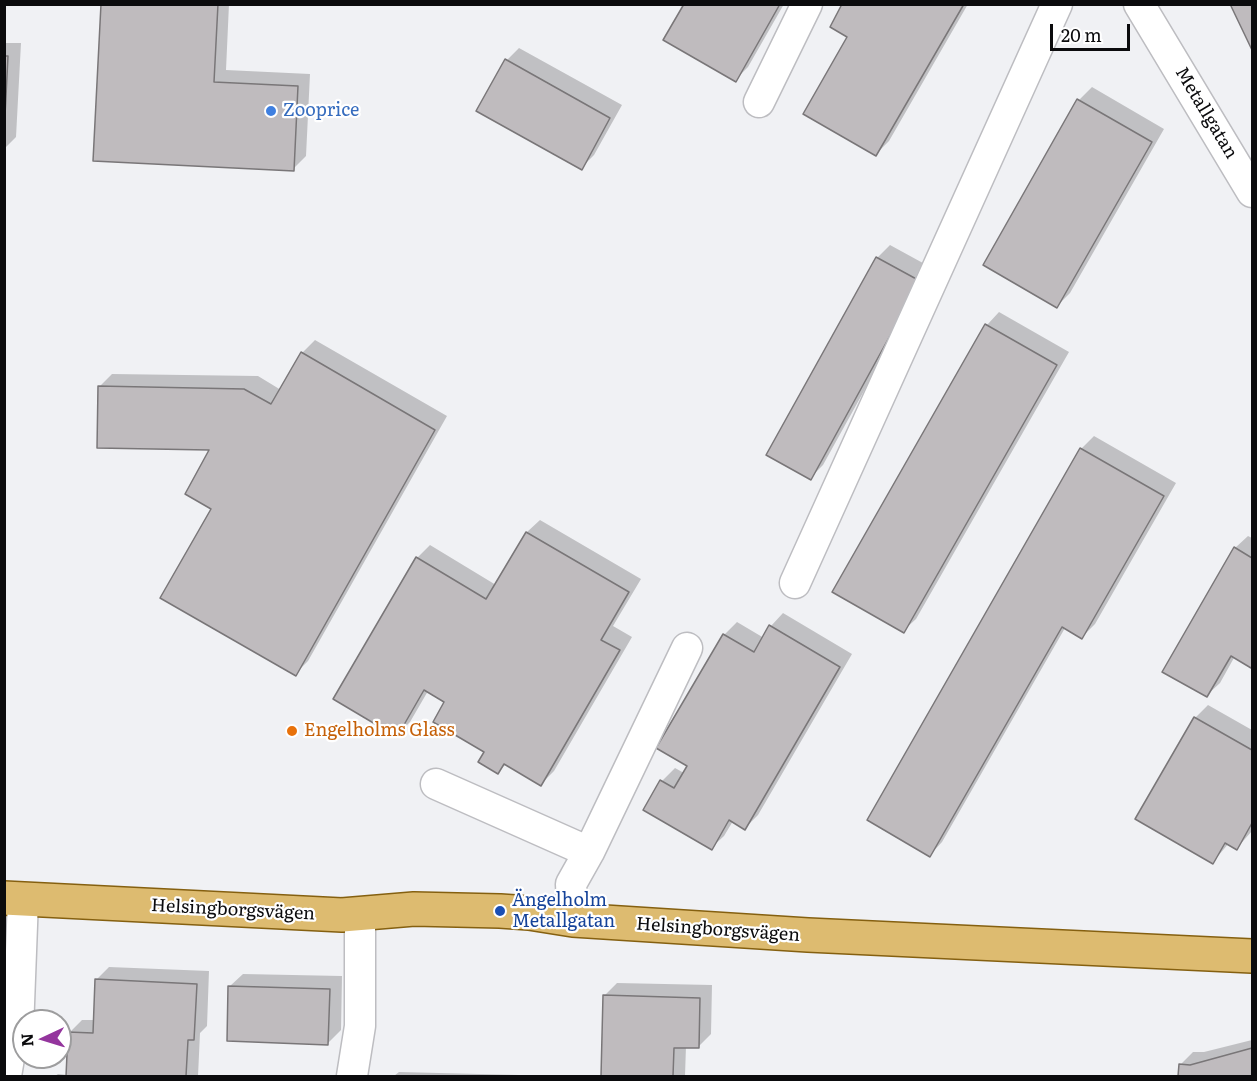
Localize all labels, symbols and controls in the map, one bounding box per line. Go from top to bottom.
scale bar [1053,12,1132,50]
text: 20 m [1061,21,1102,48]
street label: Metallgatan [1170,63,1242,163]
place label: Zooprice [283,100,359,122]
marker: Zooprice [264,104,278,118]
place label: Engelholms Glass [304,720,455,742]
marker: Engelholms Glass [285,724,299,738]
place label: Ängelholm Metallgatan [512,890,615,932]
street label: Helsingborgsvägen [150,895,316,925]
marker: Ängelholm Metallgatan [493,904,507,918]
street label: Helsingborgsvägen [635,914,801,946]
north arrow [12,1009,72,1069]
text: N [14,1033,38,1048]

